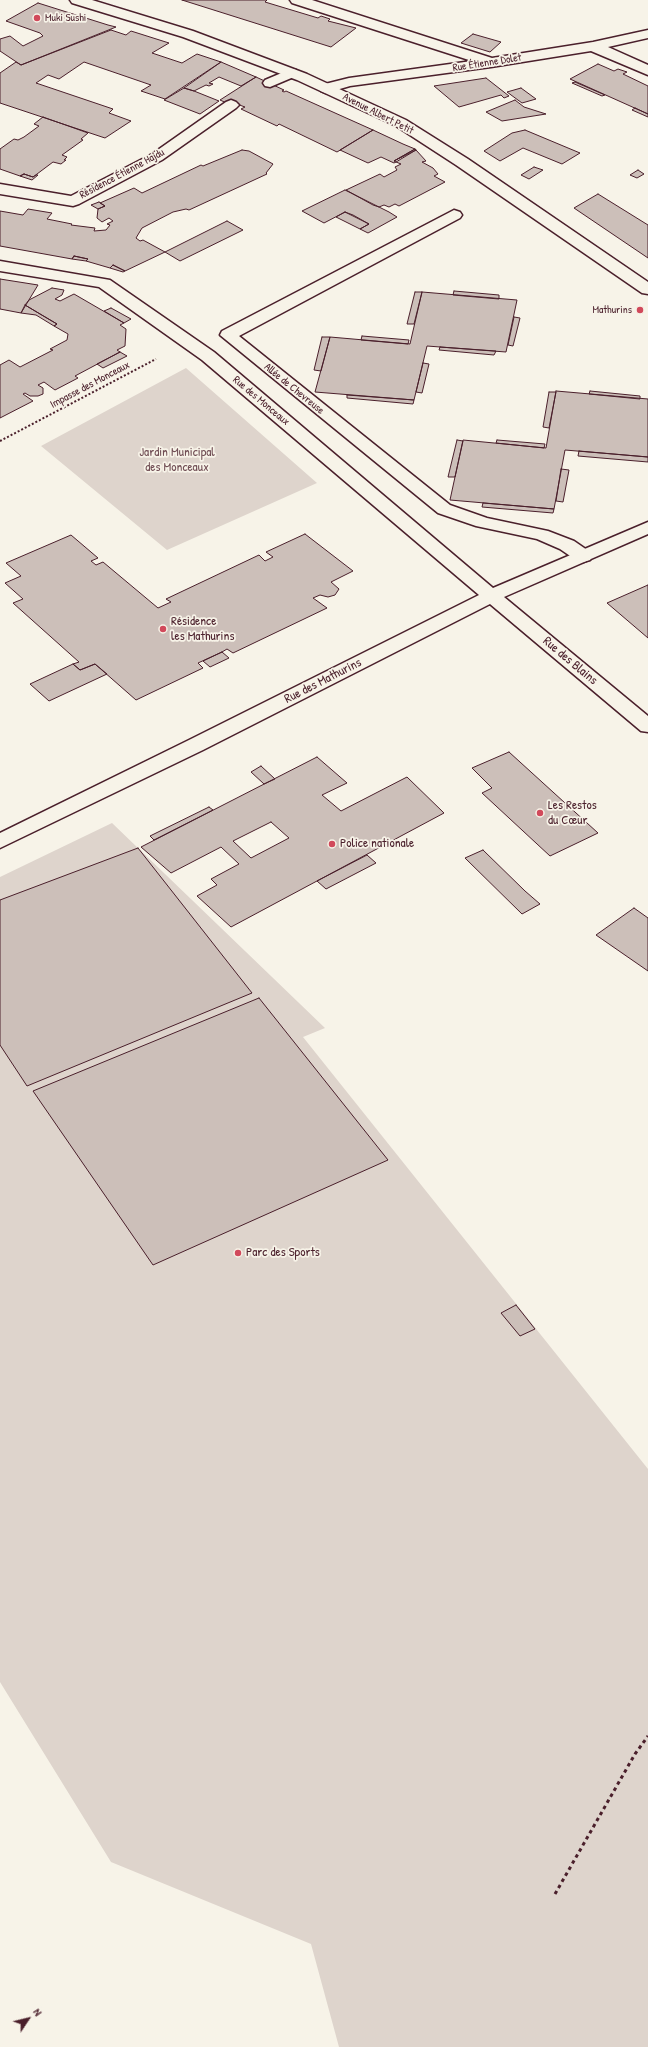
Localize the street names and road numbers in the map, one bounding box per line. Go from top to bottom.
street label: Rue Étienne Dolet [452,51,522,75]
street label: Avenue Albert Petit [340,90,416,138]
street label: Résidence Étienne Hajdu [77,146,167,202]
street label: Impasse des Monceaux [48,358,132,412]
street label: Allée de Chevreuse [261,361,327,417]
street label: Rue des Monceaux [230,373,292,429]
street label: Rue des Blains [540,634,600,688]
street label: Rue des Mathurins [282,655,364,707]

